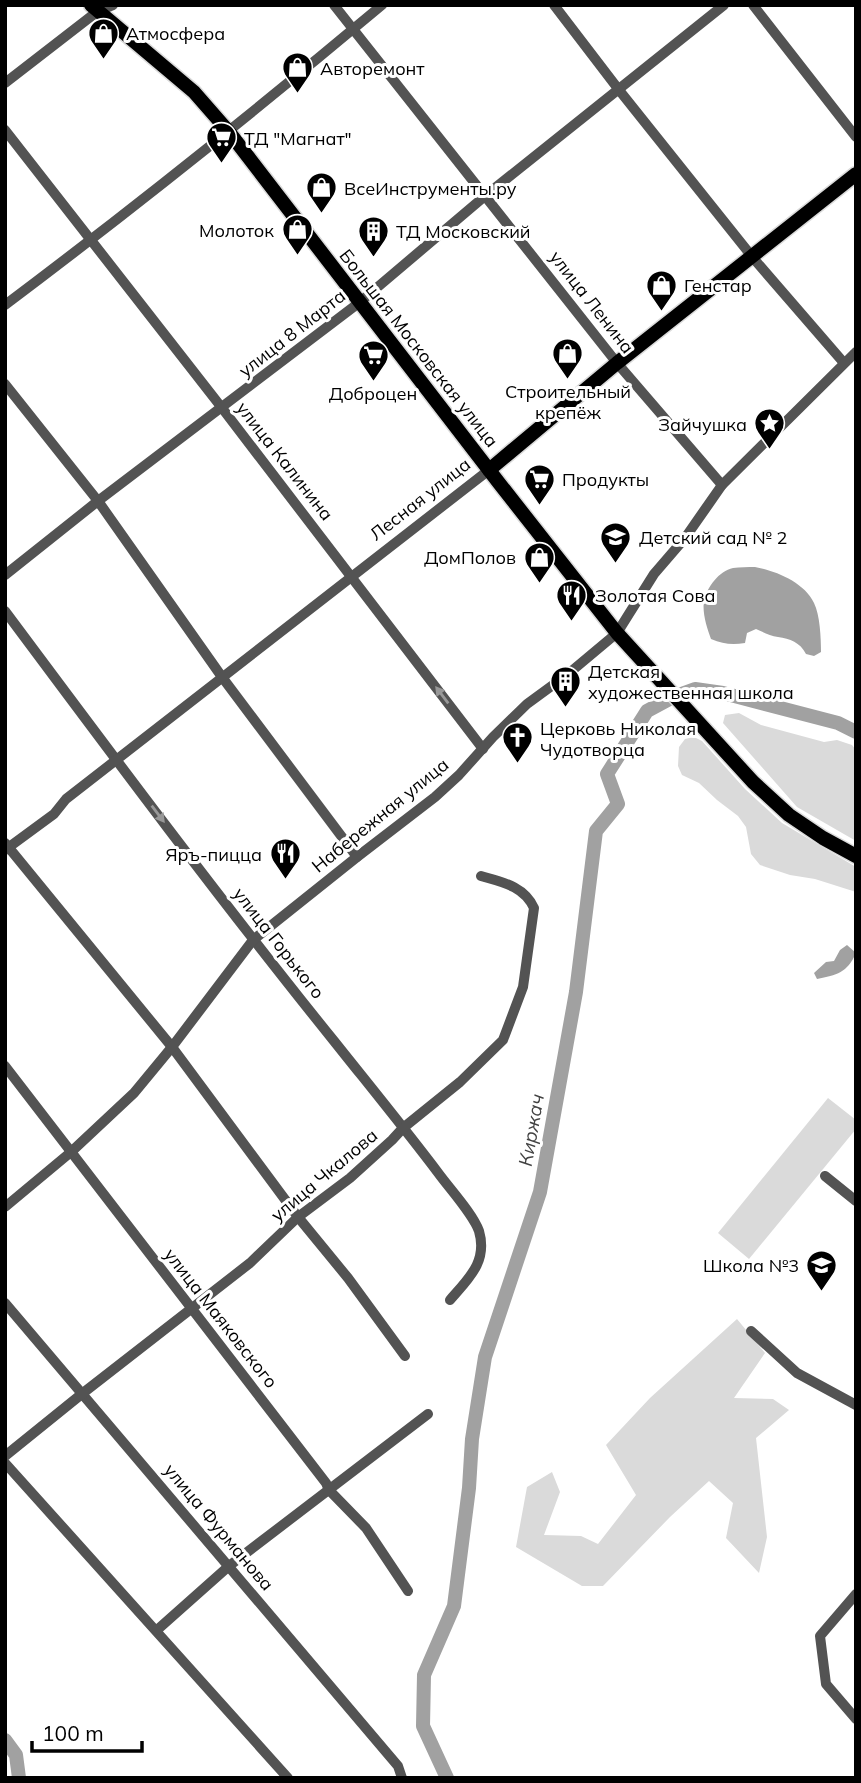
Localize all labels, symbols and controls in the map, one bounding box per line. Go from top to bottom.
shop icon: Атмосфера [86,16,120,60]
place label: Атмосфера [126,22,225,45]
shop icon: Авторемонт [280,51,314,95]
place label: Авторемонт [320,57,425,80]
supermarket icon: ТД "Магнат" [204,121,238,165]
place label: ТД "Магнат" [244,127,352,150]
shop icon: ВсеИнструменты.ру [304,171,338,215]
place label: ВсеИнструменты.ру [344,177,517,200]
shop icon: Молоток [280,213,314,257]
building icon: ТД Московский [356,214,390,258]
place label: Молоток [199,219,274,242]
place label: ТД Московский [396,220,531,243]
street label: Большая Московская улица [334,244,504,452]
street label: улица Ленина [545,246,639,358]
shop icon: Генстар [644,268,678,312]
place label: Генстар [684,274,752,297]
street label: улица 8 Марта [234,284,350,382]
shop icon: Строительный крепёж [551,336,585,380]
supermarket icon: Доброцен [356,338,390,382]
place label: Строительный крепёж [505,380,631,424]
place label: Доброцен [329,382,417,405]
street label: улица Калинина [231,397,339,525]
place icon: Зайчушка [753,407,787,451]
place label: Зайчушка [658,413,747,436]
street label: Лесная улица [365,453,475,545]
supermarket icon: Продукты [522,462,556,506]
place label: Продукты [562,468,649,491]
school or university icon: Детский сад № 2 [599,520,633,564]
place label: Детский сад № 2 [639,526,787,549]
shop icon: ДомПолов [522,540,556,584]
place label: ДомПолов [424,546,516,569]
restaurant icon: Золотая Сова [555,578,589,622]
place label: Золотая Сова [595,584,715,607]
place label: Детская художественная школа [588,660,794,704]
building icon: Детская художественная школа [548,664,582,708]
one-way arrow [435,686,449,704]
place label: Церковь Николая Чудотворца [540,717,696,761]
church icon: Церковь Николая Чудотворца [500,721,534,765]
street label: Набережная улица [307,753,453,877]
one-way arrow [151,804,166,822]
restaurant icon: Яръ-пицца [268,837,302,881]
place label: Яръ-пицца [165,843,262,866]
street label: улица Горького [228,883,330,1003]
water label: Киржач [513,1092,549,1168]
street label: улица Чкалова [266,1124,382,1226]
street label: улица Маяковского [159,1243,283,1393]
school or university icon: Школа №3 [805,1248,839,1292]
place label: Школа №3 [703,1254,799,1277]
street label: улица Фурманова [159,1459,279,1595]
scale bar [32,1710,142,1754]
text: 100 m [42,1720,104,1746]

